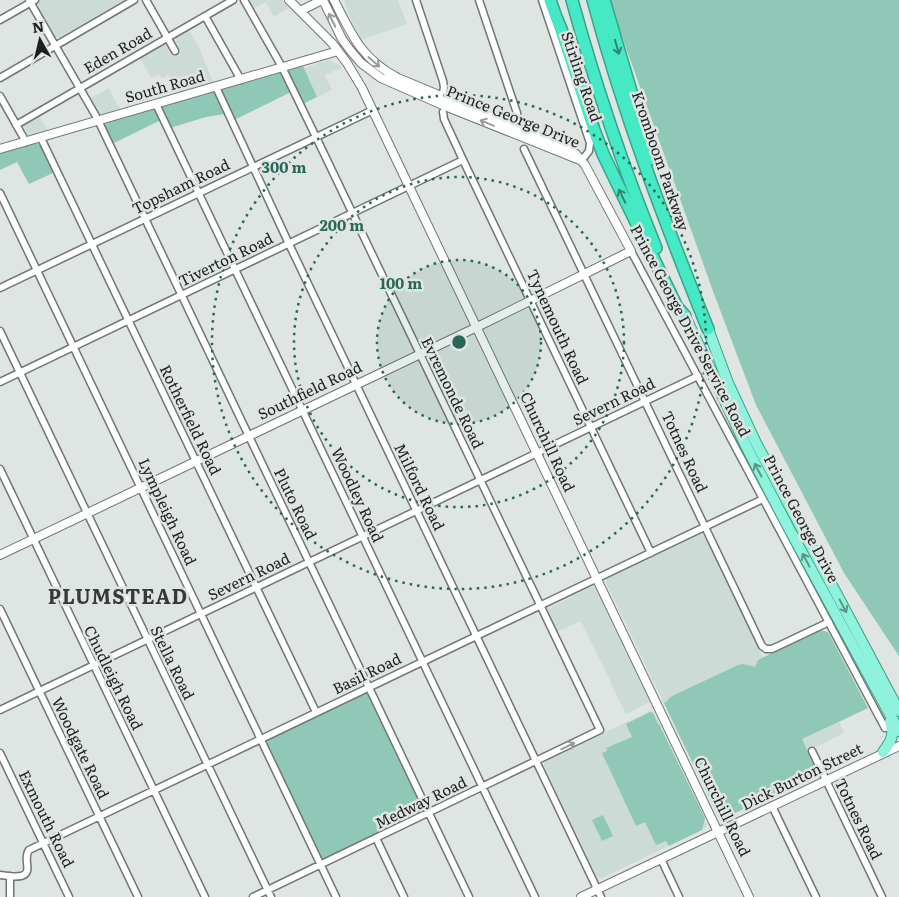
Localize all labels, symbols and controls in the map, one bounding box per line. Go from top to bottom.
one-way arrow [327,12,337,27]
north arrow [15,15,65,65]
text: N [31,15,46,37]
street label: Eden Road [79,21,156,79]
street label: Stirling Road [556,28,609,125]
one-way arrow [613,39,623,55]
one-way arrow [367,56,380,68]
street label: South Road [122,63,207,108]
street label: Prince George Drive [443,78,584,153]
street label: Kromboom Parkway [627,88,696,234]
one-way arrow [480,118,496,127]
street label: Topsham Road [128,152,233,219]
text: 300 m [262,155,306,178]
one-way arrow [617,189,627,204]
text: 200 m [320,213,364,236]
street label: Prince George Drive Service Road [625,220,757,440]
street label: Tiverton Road [174,226,277,291]
street label: Tynemouth Road [522,265,595,388]
text: 100 m [380,271,422,294]
street label: Evremonde Road [416,333,490,452]
centre of rings [450,333,468,351]
street label: Southfield Road [253,354,365,425]
street label: Rotherfield Road [155,360,228,478]
street label: Severn Road [568,371,658,431]
street label: Churchill Road [515,388,582,495]
street label: Totnes Road [656,407,714,496]
street label: Milford Road [389,439,451,534]
street label: Woodley Road [326,443,390,546]
street label: Prince George Drive [759,450,846,587]
street label: Lympleigh Road [133,454,203,569]
one-way arrow [753,463,762,478]
street label: Pluto Road [269,464,324,543]
street label: Severn Road [203,546,293,606]
one-way arrow [801,553,810,568]
district label: PLUMSTEAD [48,580,188,610]
one-way arrow [838,599,848,614]
street label: Chudleigh Road [79,621,150,734]
street label: Stella Road [146,621,201,703]
street label: Basil Road [328,646,405,699]
street label: Woodgate Road [47,693,116,802]
street label: Dick Burton Street [737,736,866,815]
one-way arrow [560,741,575,750]
street label: Churchill Road [689,753,757,860]
street label: Exmouth Road [14,766,81,871]
street label: Medway Road [371,769,470,834]
street label: Totnes Road [830,774,889,863]

